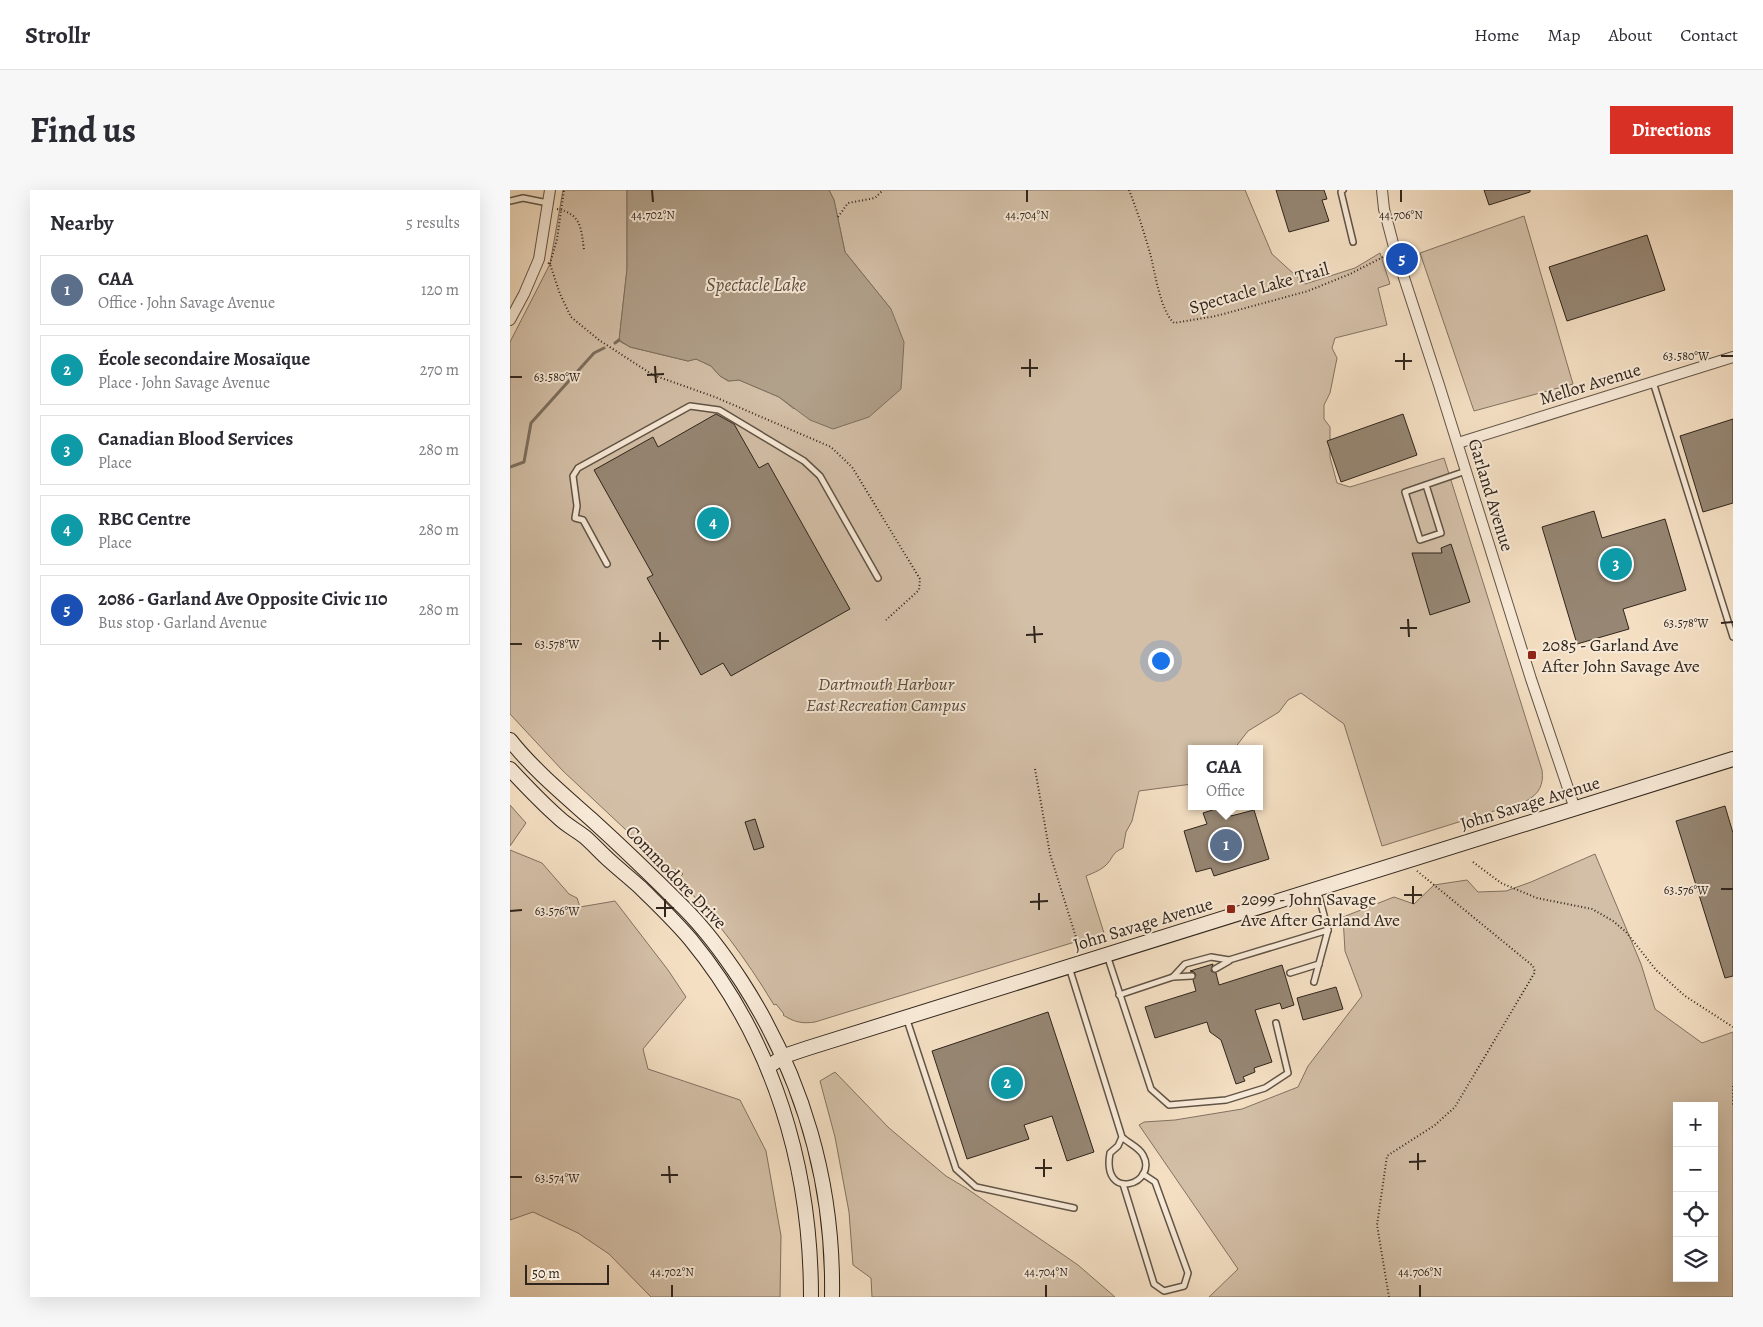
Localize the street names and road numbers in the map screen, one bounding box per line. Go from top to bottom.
street label: Spectacle Lake Trail [1186,256,1332,319]
street label: Mellor Avenue [1536,357,1644,411]
street label: Garland Avenue [1462,436,1520,554]
street label: John Savage Avenue [1457,770,1603,836]
street label: Commodore Drive [620,820,732,934]
street label: John Savage Avenue [1070,891,1216,957]

